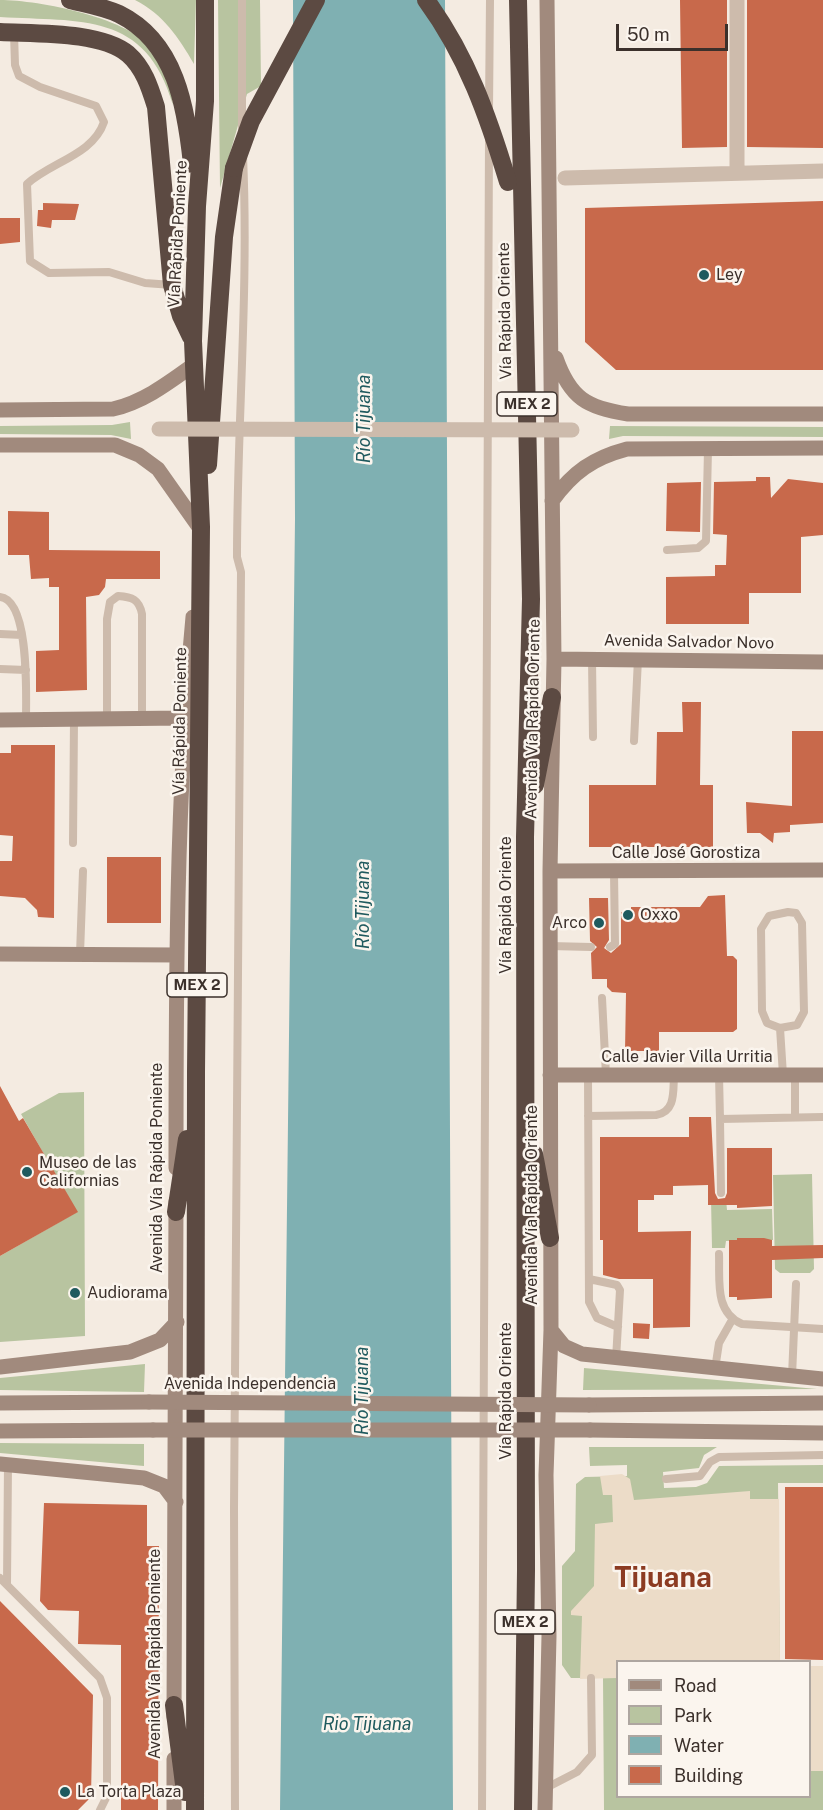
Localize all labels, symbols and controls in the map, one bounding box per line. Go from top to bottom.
scale bar [619,12,732,50]
text: 50 m [627,24,670,45]
street label: Vía Rápida Poniente [165,160,191,308]
street label: Vía Rápida Oriente [494,242,516,380]
place label: Ley [716,265,742,285]
marker: Ley [697,268,711,282]
water label: Río Tijuana [353,375,375,463]
road number: MEX 2 [497,392,557,416]
street label: Avenida Vía Rápida Oriente [522,619,544,819]
street label: Avenida Salvador Novo [604,631,774,653]
street label: Vía Rápida Poniente [169,647,191,795]
street label: Vía Rápida Oriente [496,836,516,974]
street label: Calle José Gorostiza [612,843,760,863]
water label: Río Tijuana [352,861,374,949]
place label: Oxxo [640,905,678,925]
marker: Oxxo [621,908,635,922]
place label: Arco [552,913,587,933]
marker: Arco [592,916,606,930]
road number: MEX 2 [167,973,227,997]
street label: Calle Javier Villa Urritia [601,1047,773,1067]
street label: Avenida Vía Rápida Poniente [147,1063,167,1273]
street label: Avenida Vía Rápida Oriente [522,1105,542,1305]
place label: Museo de las Californias [39,1153,137,1191]
marker: Museo de las Californias [20,1165,34,1179]
place label: Audiorama [87,1283,168,1303]
marker: Audiorama [68,1286,82,1300]
street label: Vía Rápida Oriente [496,1322,516,1460]
water label: Río Tijuana [351,1347,373,1435]
street label: Avenida Independencia [164,1374,336,1394]
street label: Avenida Vía Rápida Poniente [145,1549,165,1759]
district label: Tijuana [614,1561,712,1595]
road number: MEX 2 [495,1610,555,1634]
legend [616,1660,811,1798]
text: Road [674,1675,717,1696]
text: Park [674,1705,712,1726]
water label: Rio Tijuana [323,1713,411,1735]
text: Water [674,1735,724,1756]
text: Building [674,1765,743,1786]
place label: La Torta Plaza [77,1782,181,1802]
marker: La Torta Plaza [58,1785,72,1799]

